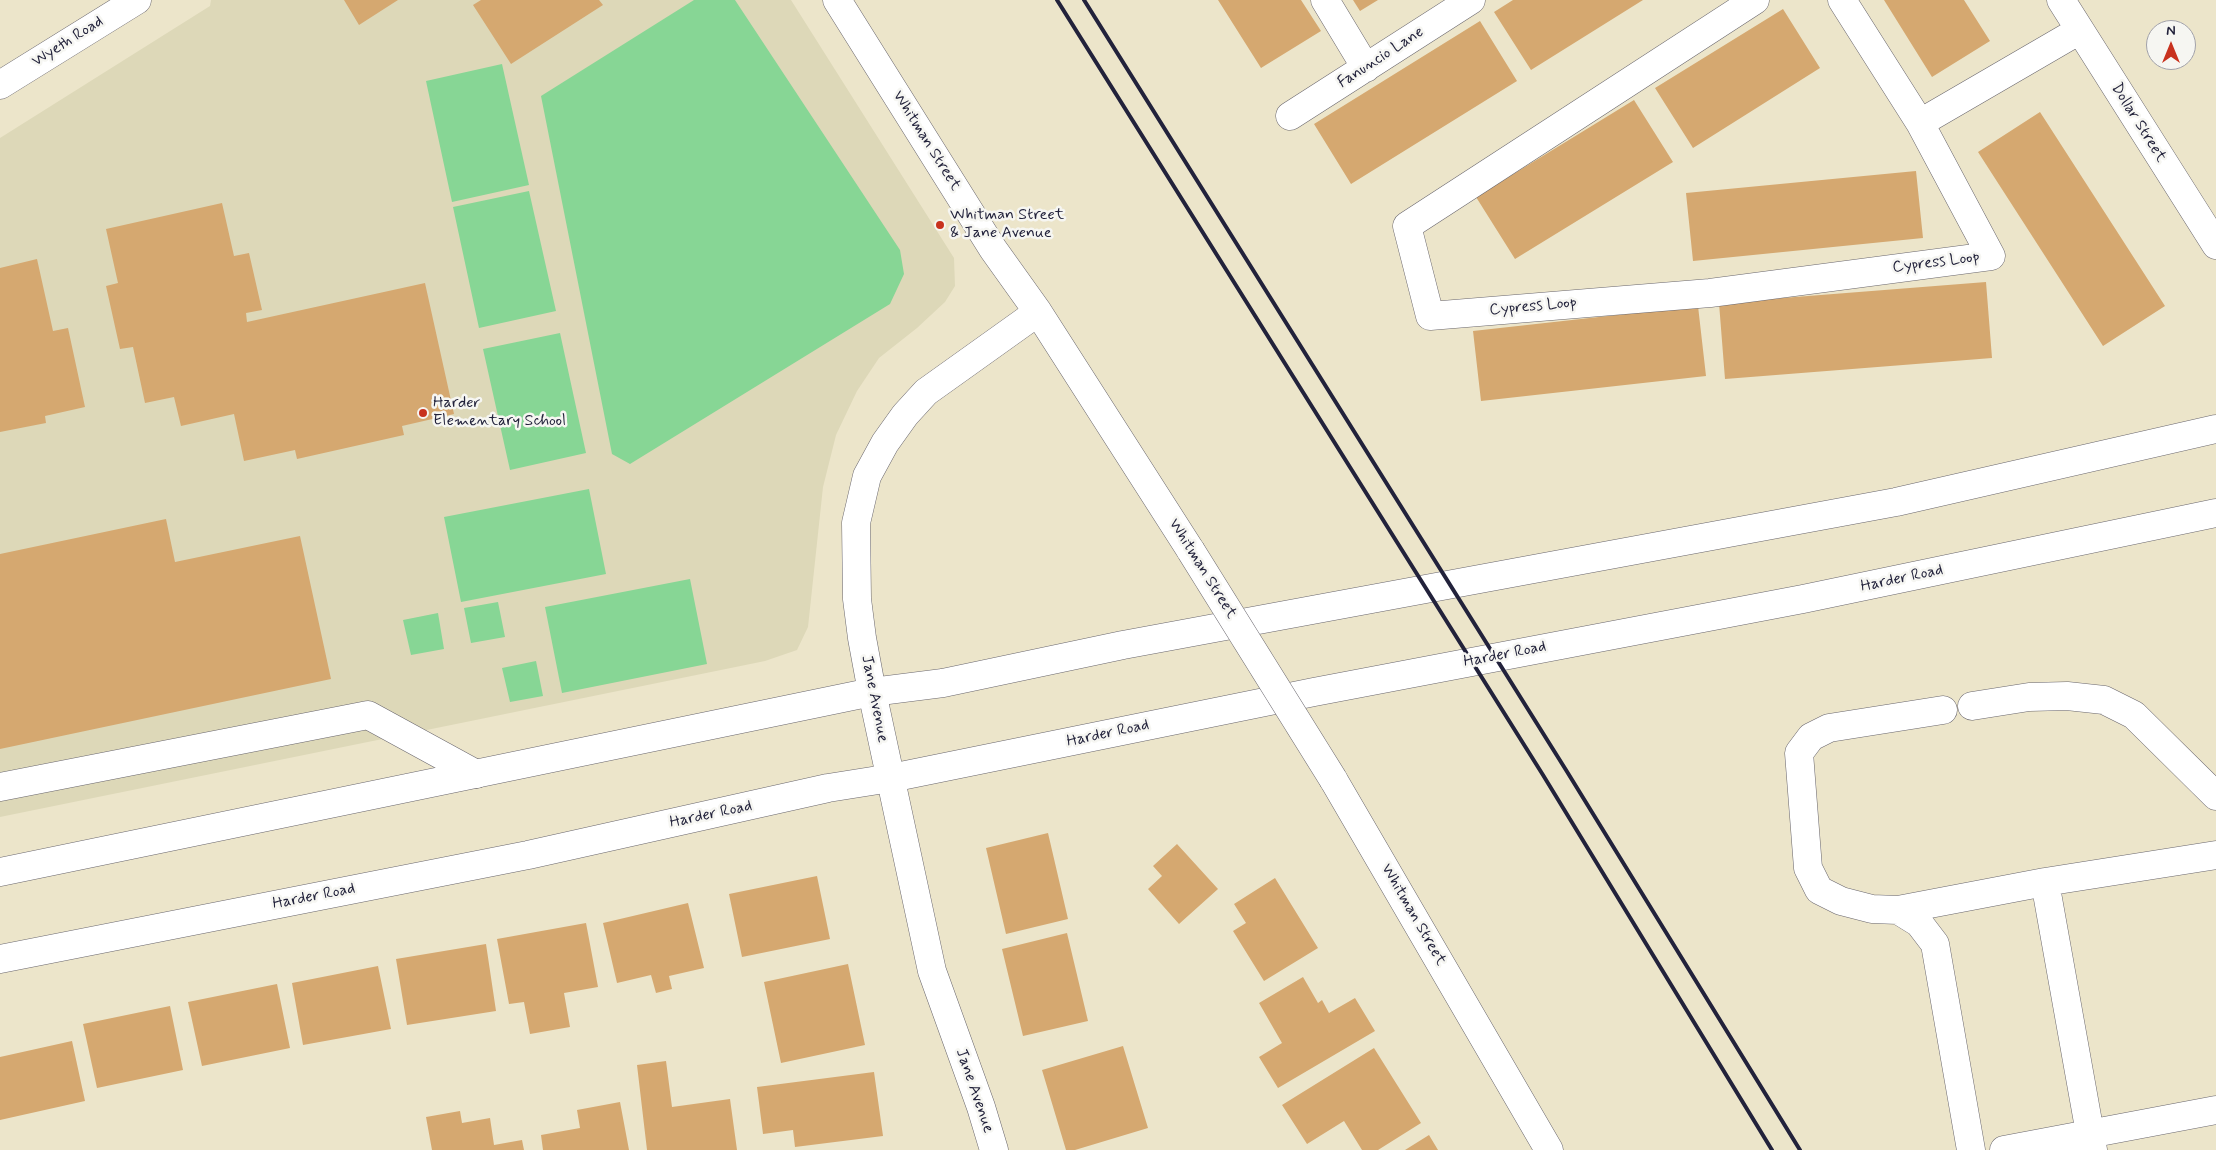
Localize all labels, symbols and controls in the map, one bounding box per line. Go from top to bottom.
street label: Wyeth Road [29,13,107,71]
north arrow [2146,20,2196,70]
text: N [2166,22,2176,40]
street label: Fanuncio Lane [1334,23,1428,93]
street label: Dollar Street [2106,80,2170,166]
street label: Whitman Street [888,88,964,194]
place label: Whitman Street & Jane Avenue [950,206,1064,244]
marker: Whitman Street & Jane Avenue [934,219,946,231]
street label: Cypress Loop [1891,248,1981,278]
street label: Cypress Loop [1489,294,1577,320]
place label: Harder Elementary School [433,394,566,432]
marker: Harder Elementary School [417,407,429,419]
street label: Whitman Street [1164,516,1240,622]
street label: Harder Road [1859,561,1945,597]
street label: Harder Road [1462,638,1548,672]
street label: Jane Avenue [856,654,892,744]
street label: Harder Road [1065,716,1151,752]
street label: Harder Road [668,797,754,833]
street label: Whitman Street [1376,861,1450,969]
street label: Harder Road [271,880,357,914]
street label: Jane Avenue [951,1046,997,1136]

